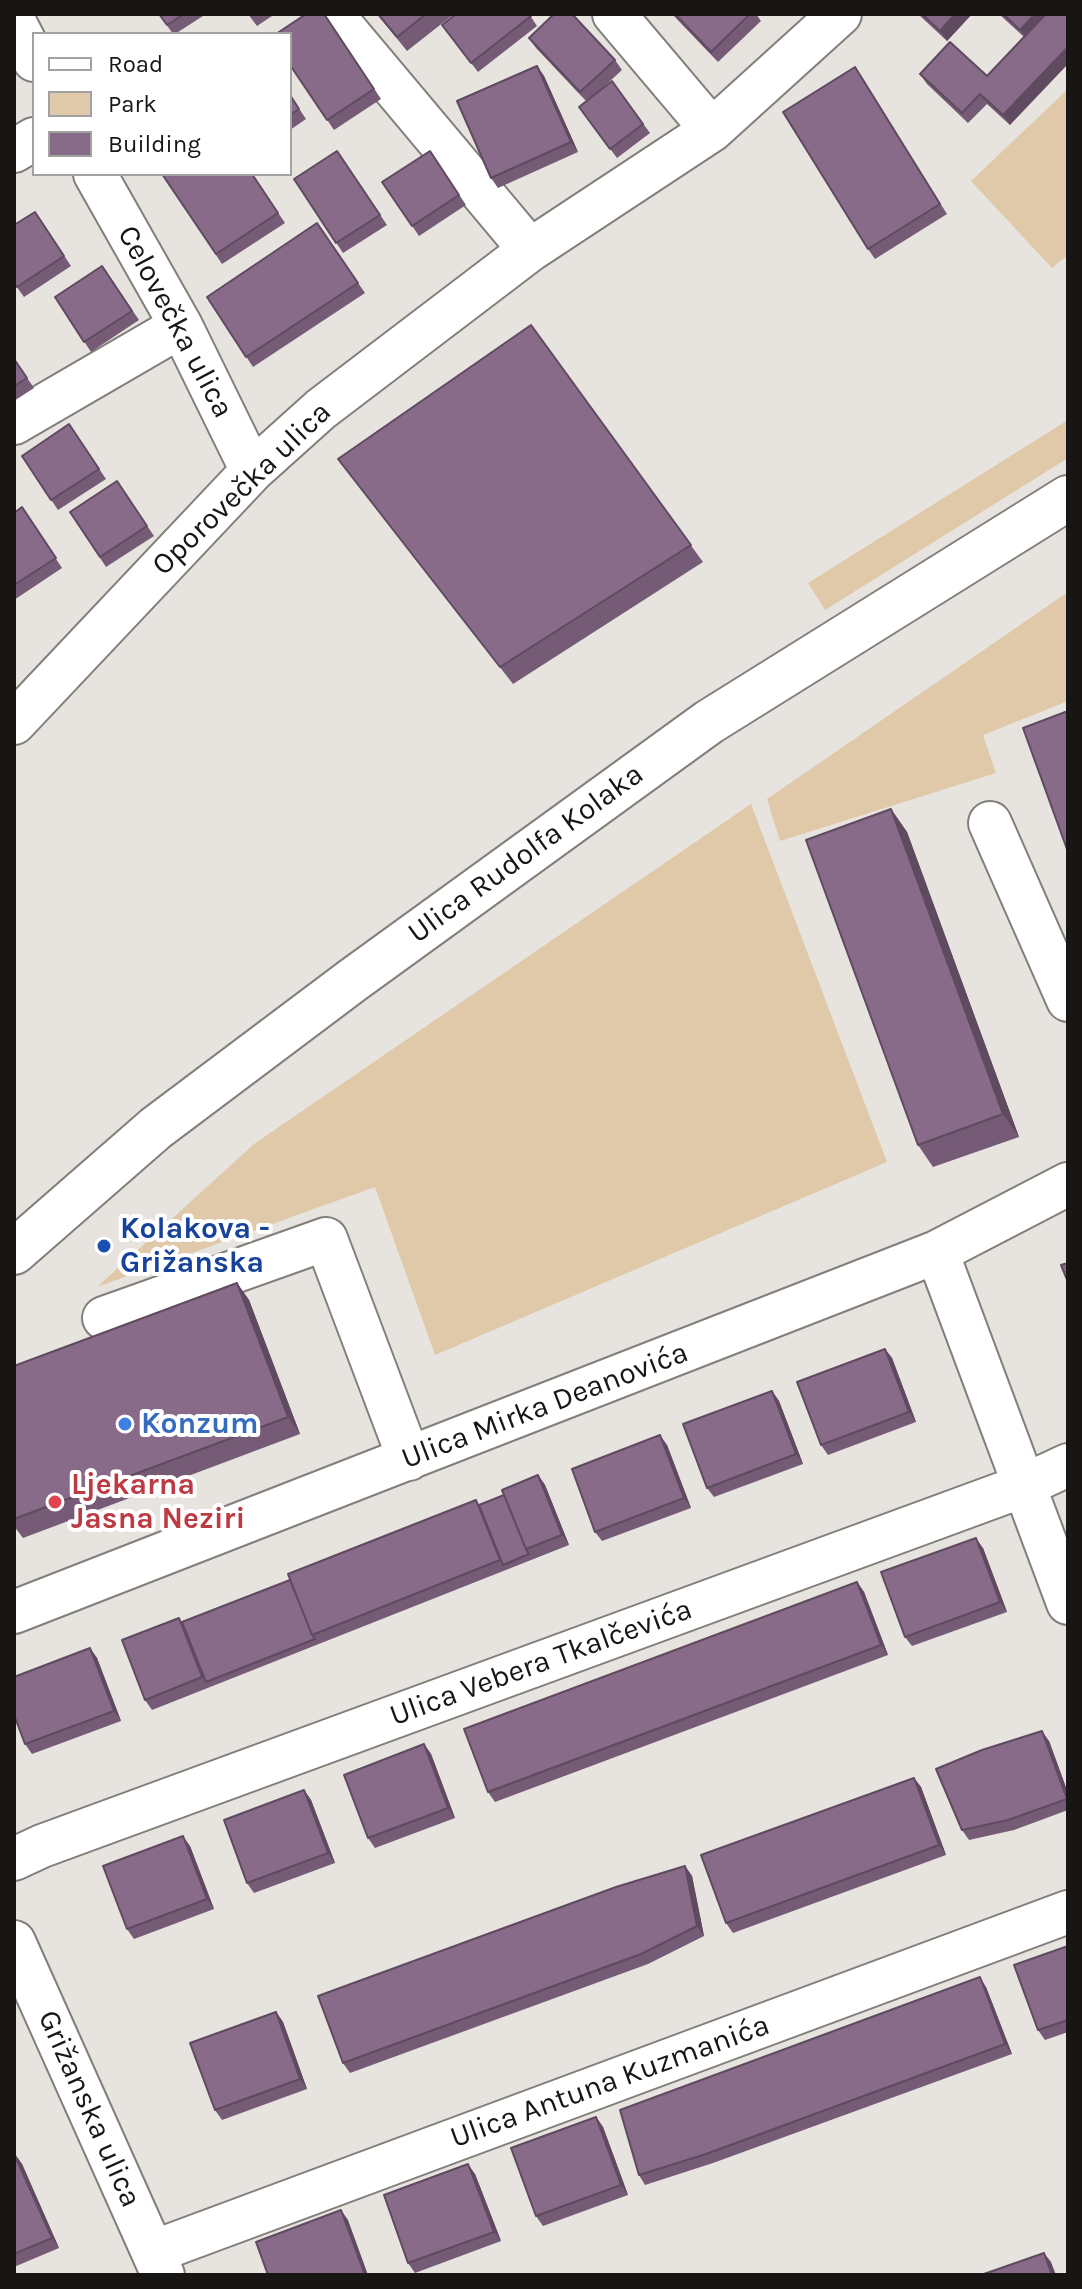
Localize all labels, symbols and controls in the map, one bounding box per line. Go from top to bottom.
legend [32,32,292,176]
text: Road [108,50,163,78]
text: Park [108,90,157,118]
text: Building [108,130,201,158]
street label: Celovečka ulica [109,220,241,424]
street label: Oporovečka ulica [145,395,339,583]
street label: Ulica Rudolfa Kolaka [401,757,651,951]
place label: Kolakova - Grižanska [120,1211,270,1282]
marker: Kolakova - Grižanska [95,1237,113,1255]
street label: Ulica Mirka Deanovića [397,1335,693,1477]
place label: Konzum [141,1406,258,1442]
marker: Konzum [116,1415,134,1433]
place label: Ljekarna Jasna Neziri [71,1467,245,1538]
marker: Ljekarna Jasna Neziri [46,1493,64,1511]
street label: Ulica Vebera Tkalčevića [385,1592,697,1734]
street label: Grižanska ulica [29,2005,149,2213]
street label: Ulica Antuna Kuzmanića [446,2007,774,2157]

